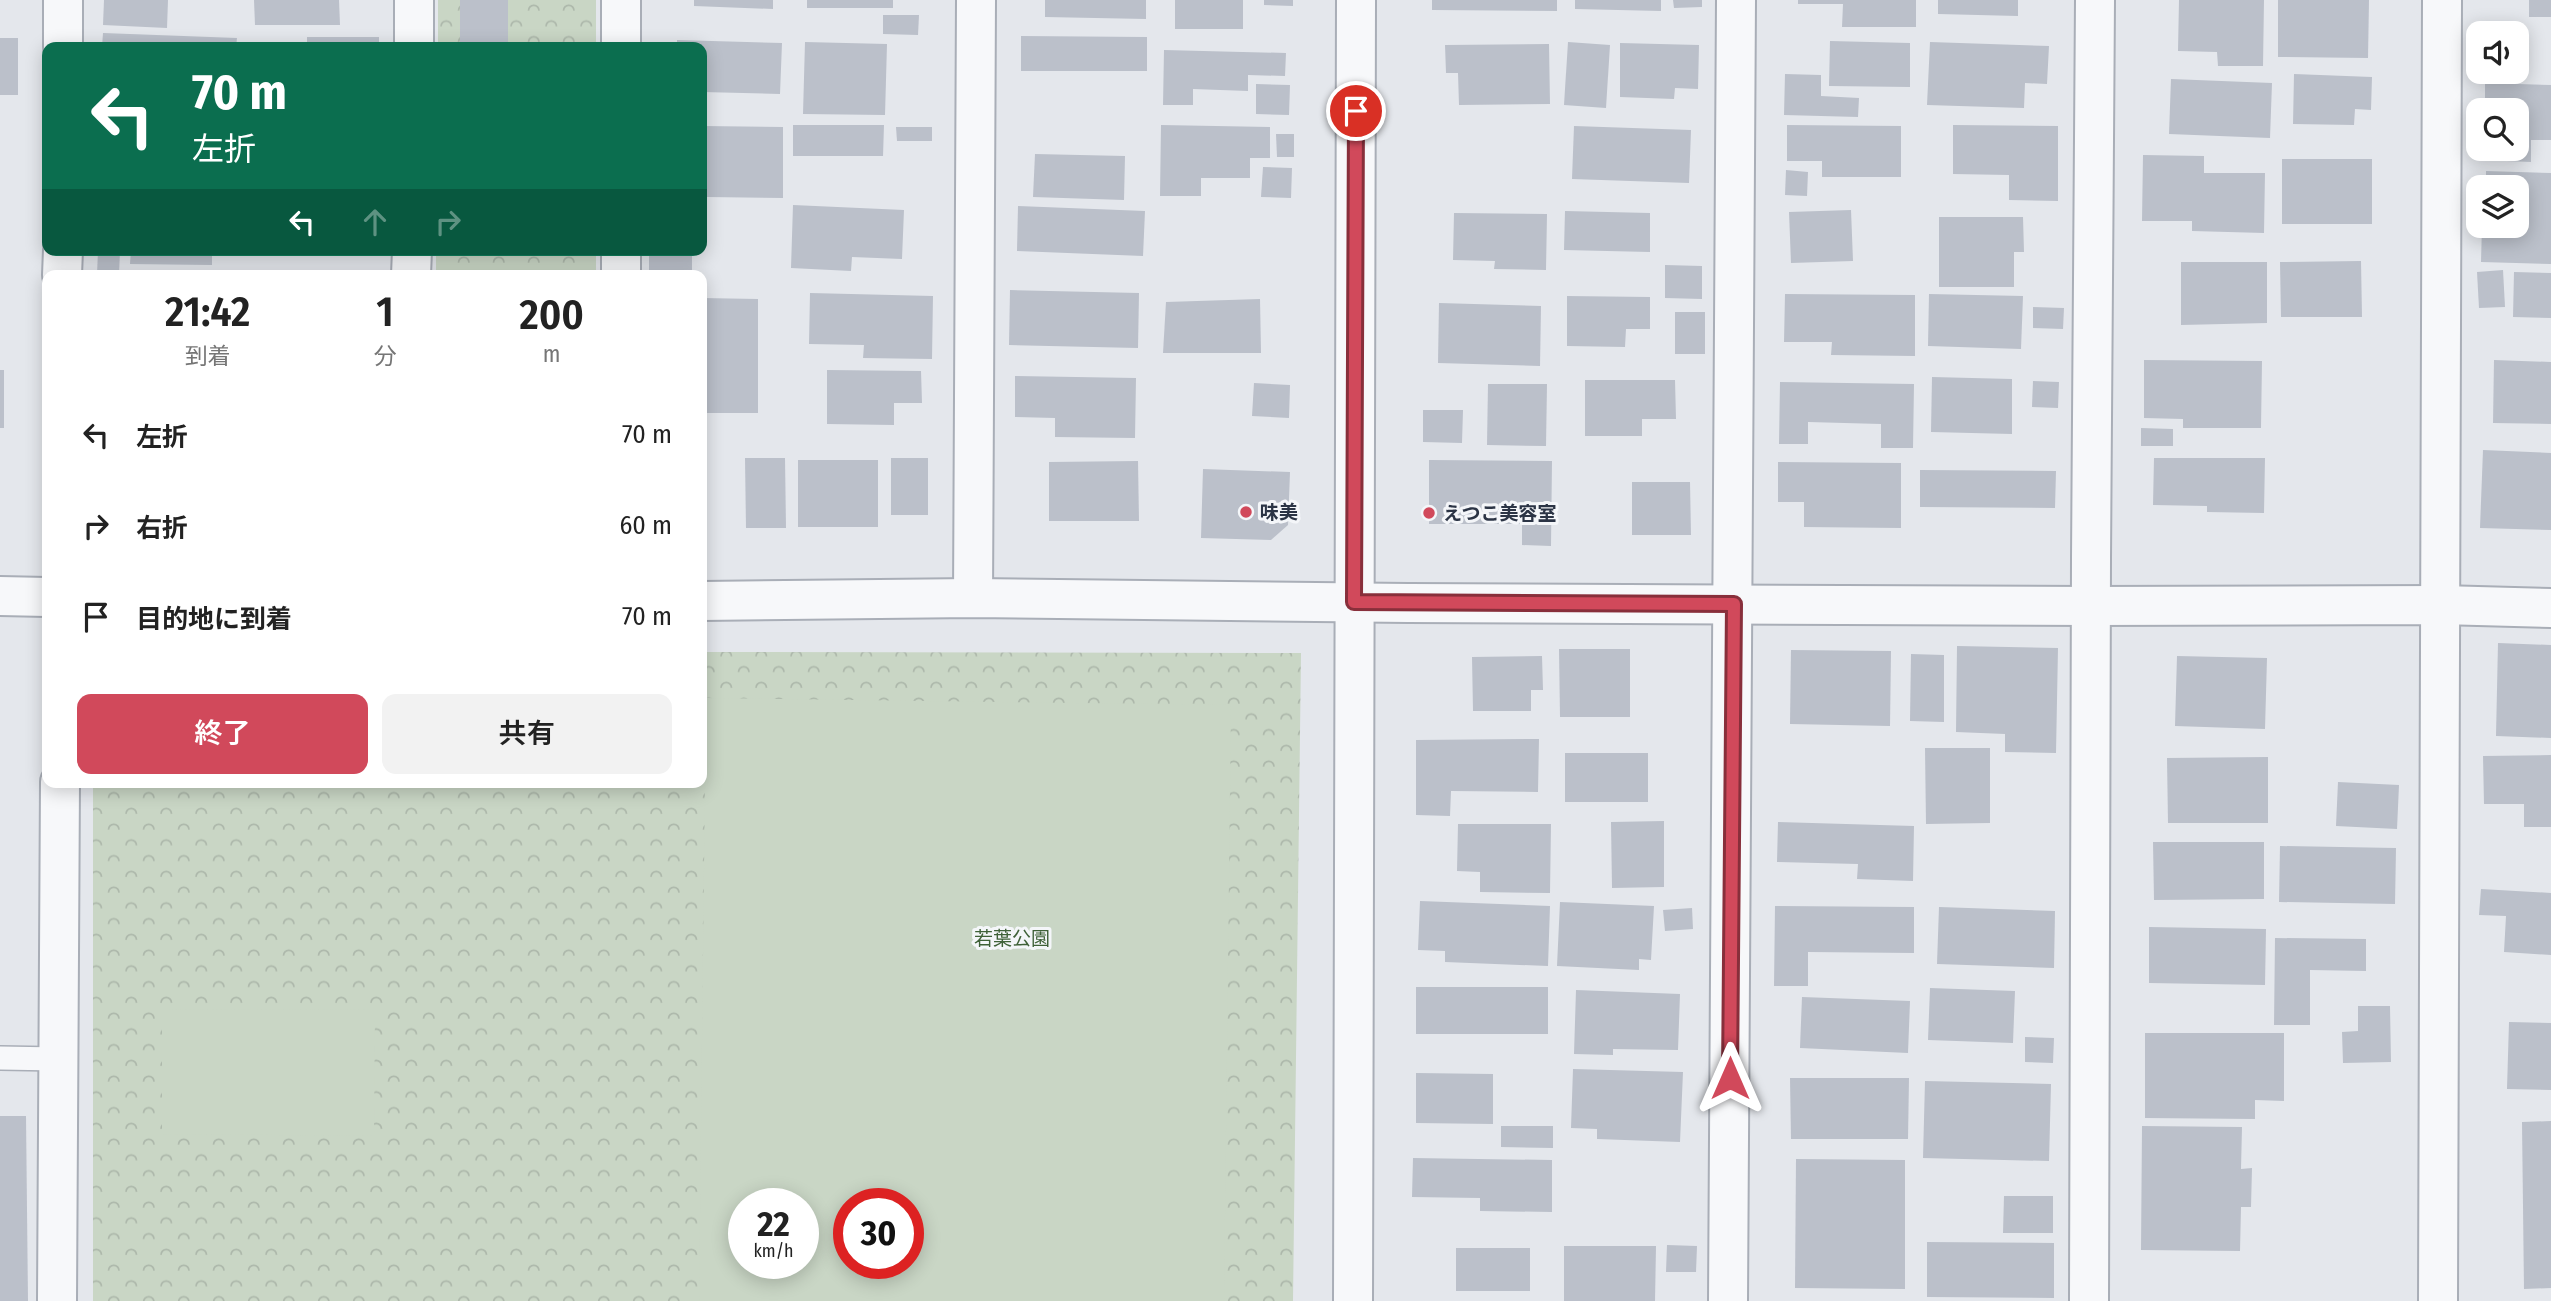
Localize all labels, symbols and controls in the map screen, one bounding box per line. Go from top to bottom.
map controls [2466,21,2529,238]
button: sound [2466,21,2529,84]
text: 70 m [192,63,287,122]
icon: left [77,70,168,161]
pin [1326,81,1386,141]
icon: arrive [1337,92,1375,130]
button: search [2466,98,2529,161]
text: 左折 [192,130,256,168]
button: layers [2466,175,2529,238]
icon: left [283,203,321,241]
icon: ahead [356,203,394,241]
icon: right [429,203,467,241]
text: 21:42 [165,287,250,337]
text: 1 [376,287,394,337]
text: 200 [519,290,584,340]
text: m [543,340,561,368]
text: 到着 [185,342,231,370]
text: 分 [373,342,396,370]
icon: left [77,416,115,454]
text: 70 m [622,419,672,450]
text: 左折 [136,422,188,453]
place label: 味美 [1260,501,1298,524]
place label: えつこ美容室 [1443,502,1556,525]
marker: 味美 [1238,504,1254,520]
marker: えつこ美容室 [1421,505,1437,521]
icon: right [77,507,115,545]
text: 60 m [619,510,672,541]
text: 右折 [136,513,188,544]
icon: arrive [77,598,115,636]
text: 70 m [622,601,672,632]
text: 目的地に到着 [136,604,292,635]
button: 終了 [77,694,368,774]
button: 共有 [382,694,672,774]
park label: 若葉公園 [974,927,1050,950]
position arrow [1693,1041,1767,1115]
speed limit sign: 30 [833,1188,924,1279]
text: 22 [757,1203,790,1245]
text: km/h [753,1240,794,1262]

